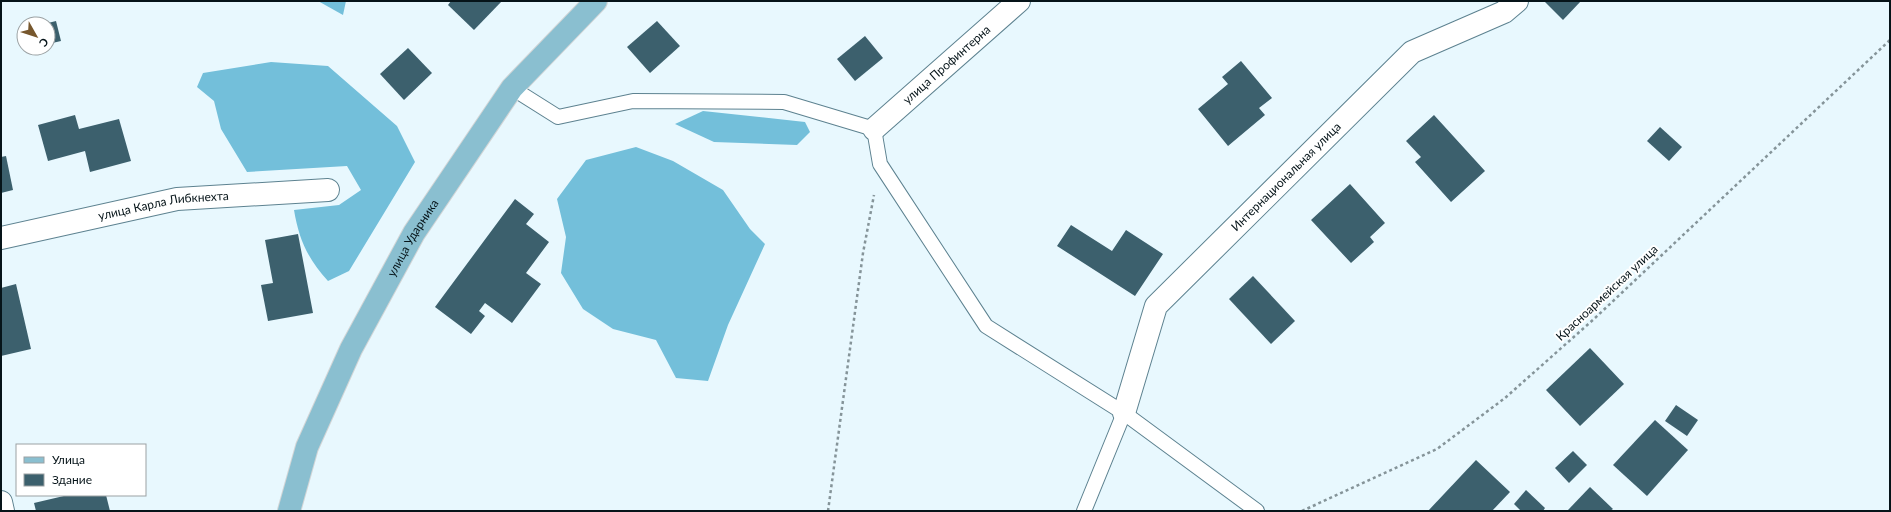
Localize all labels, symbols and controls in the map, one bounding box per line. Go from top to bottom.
north arrow [16,16,56,56]
street label: улица Профинтерна [899,22,993,107]
text: С [36,36,52,50]
street label: Интернациональная улица [1228,119,1344,234]
street label: улица Карла Либкнехта [97,188,229,223]
street label: улица Ударника [384,196,442,279]
street label: Красноармейская улица [1553,241,1661,344]
legend [16,444,146,496]
text: Улица [52,452,85,467]
text: Здание [52,472,92,487]

